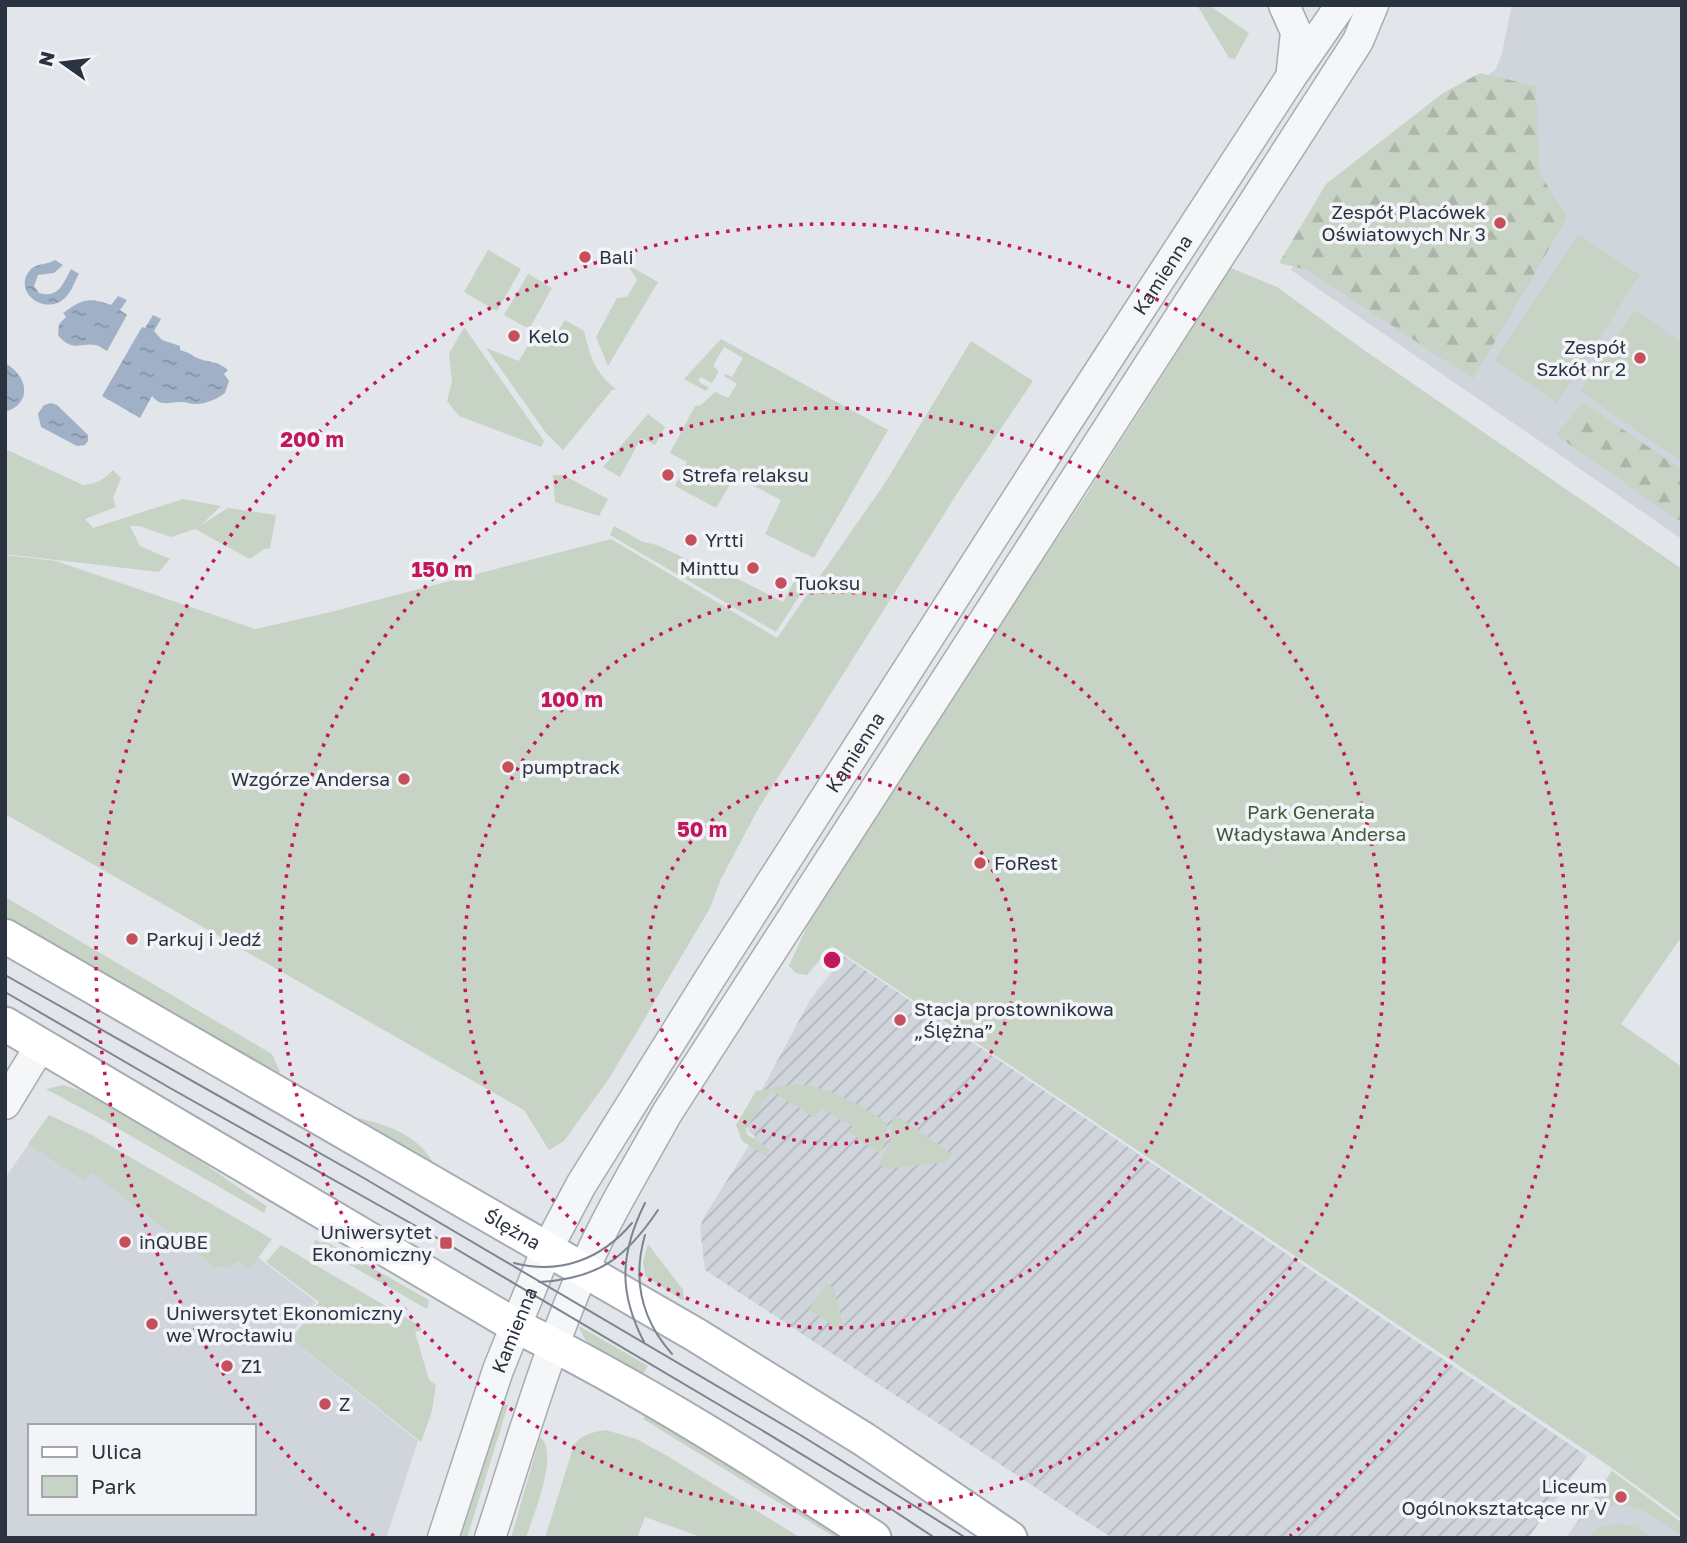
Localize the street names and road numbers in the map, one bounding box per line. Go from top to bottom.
street label: Kamienna [1128,230,1196,319]
street label: Kamienna [820,708,889,796]
street label: Ślężna [480,1203,545,1254]
street label: Kamienna [486,1283,541,1376]

